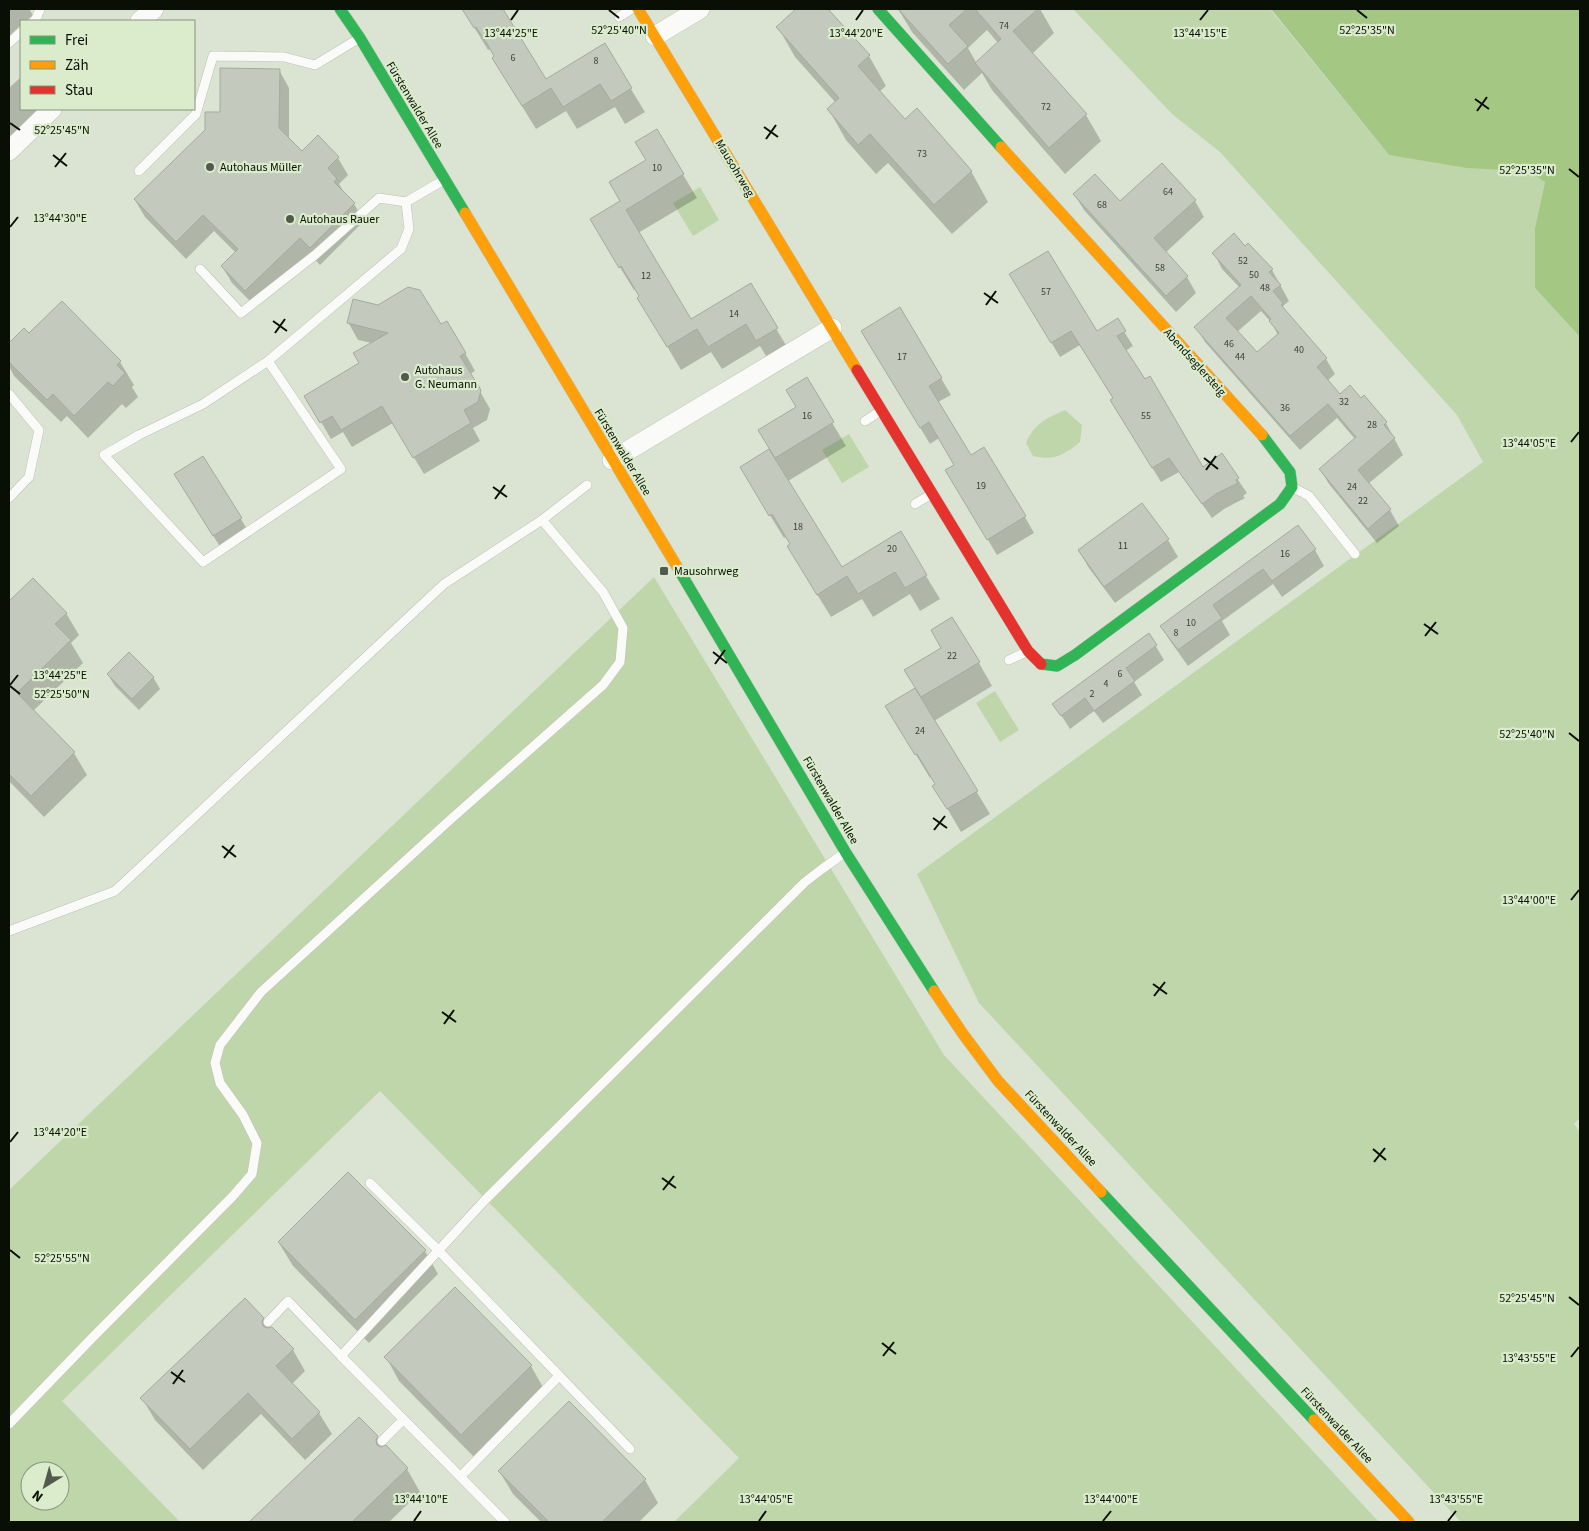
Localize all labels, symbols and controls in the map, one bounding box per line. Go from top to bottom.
house number: 74 [999,19,1009,33]
legend [20,20,195,110]
text: 52°25'40"N [591,22,647,39]
text: 52°25'35"N [1339,22,1395,39]
text: 13°44'25"E [484,25,538,42]
text: 13°44'20"E [829,25,883,42]
text: 13°44'15"E [1173,25,1227,42]
text: Frei [65,30,88,51]
house number: 6 [511,51,516,65]
house number: 8 [594,54,599,68]
text: Zäh [65,55,89,76]
street label: Fürstenwalder Allee [382,58,447,152]
text: Stau [65,80,93,101]
house number: 72 [1041,100,1051,114]
text: 52°25'45"N [34,122,90,139]
street label: Mausohrweg [711,136,758,200]
house number: 73 [917,147,927,161]
place label: Autohaus Müller [220,159,302,176]
marker: Autohaus Müller [204,161,216,173]
house number: 10 [652,161,662,175]
text: 52°25'35"N [1499,162,1555,179]
house number: 64 [1163,185,1173,199]
house number: 68 [1097,198,1107,212]
text: 13°44'30"E [33,210,87,227]
place label: Autohaus Rauer [300,211,380,228]
marker: Autohaus Rauer [284,213,296,225]
house number: 52 [1238,254,1248,268]
house number: 58 [1155,261,1165,275]
house number: 50 [1249,268,1259,282]
house number: 12 [641,269,651,283]
house number: 48 [1260,281,1270,295]
house number: 57 [1041,285,1051,299]
house number: 14 [729,307,739,321]
street label: Abendseglersteig [1160,325,1230,400]
house number: 46 [1224,337,1234,351]
house number: 40 [1294,343,1304,357]
house number: 17 [897,350,907,364]
house number: 44 [1235,350,1245,364]
place label: Autohaus G. Neumann [415,362,477,393]
marker: Autohaus G. Neumann [399,371,411,383]
house number: 32 [1339,395,1349,409]
house number: 36 [1280,401,1290,415]
street label: Fürstenwalder Allee [590,405,655,499]
house number: 16 [802,409,812,423]
house number: 55 [1141,409,1151,423]
house number: 28 [1367,418,1377,432]
text: 13°44'05"E [1502,435,1556,452]
house number: 19 [976,479,986,493]
house number: 24 [1347,480,1357,494]
house number: 22 [1358,494,1368,508]
house number: 18 [793,520,803,534]
house number: 11 [1118,539,1128,553]
house number: 20 [887,542,897,556]
house number: 16 [1280,547,1290,561]
place label: Mausohrweg [674,563,738,580]
marker: Mausohrweg [658,565,670,577]
house number: 10 [1186,616,1196,630]
house number: 8 [1174,626,1179,640]
house number: 22 [947,649,957,663]
text: 13°44'25"E [33,667,87,684]
house number: 6 [1118,667,1123,681]
house number: 4 [1104,677,1109,691]
text: 52°25'50"N [34,686,90,703]
house number: 2 [1090,687,1095,701]
house number: 24 [915,724,925,738]
text: 52°25'40"N [1499,726,1555,743]
street label: Fürstenwalder Allee [798,753,863,847]
text: 13°44'00"E [1502,892,1556,909]
street label: Fürstenwalder Allee [1021,1086,1101,1170]
text: 13°44'20"E [33,1124,87,1141]
text: 52°25'55"N [34,1250,90,1267]
text: 52°25'45"N [1499,1290,1555,1307]
text: 13°43'55"E [1502,1350,1556,1367]
street label: Fürstenwalder Allee [1297,1383,1377,1467]
north arrow [20,1461,70,1511]
text: N [28,1485,48,1506]
text: 13°44'10"E [394,1491,448,1508]
text: 13°44'05"E [739,1491,793,1508]
text: 13°44'00"E [1084,1491,1138,1508]
text: 13°43'55"E [1429,1491,1483,1508]

